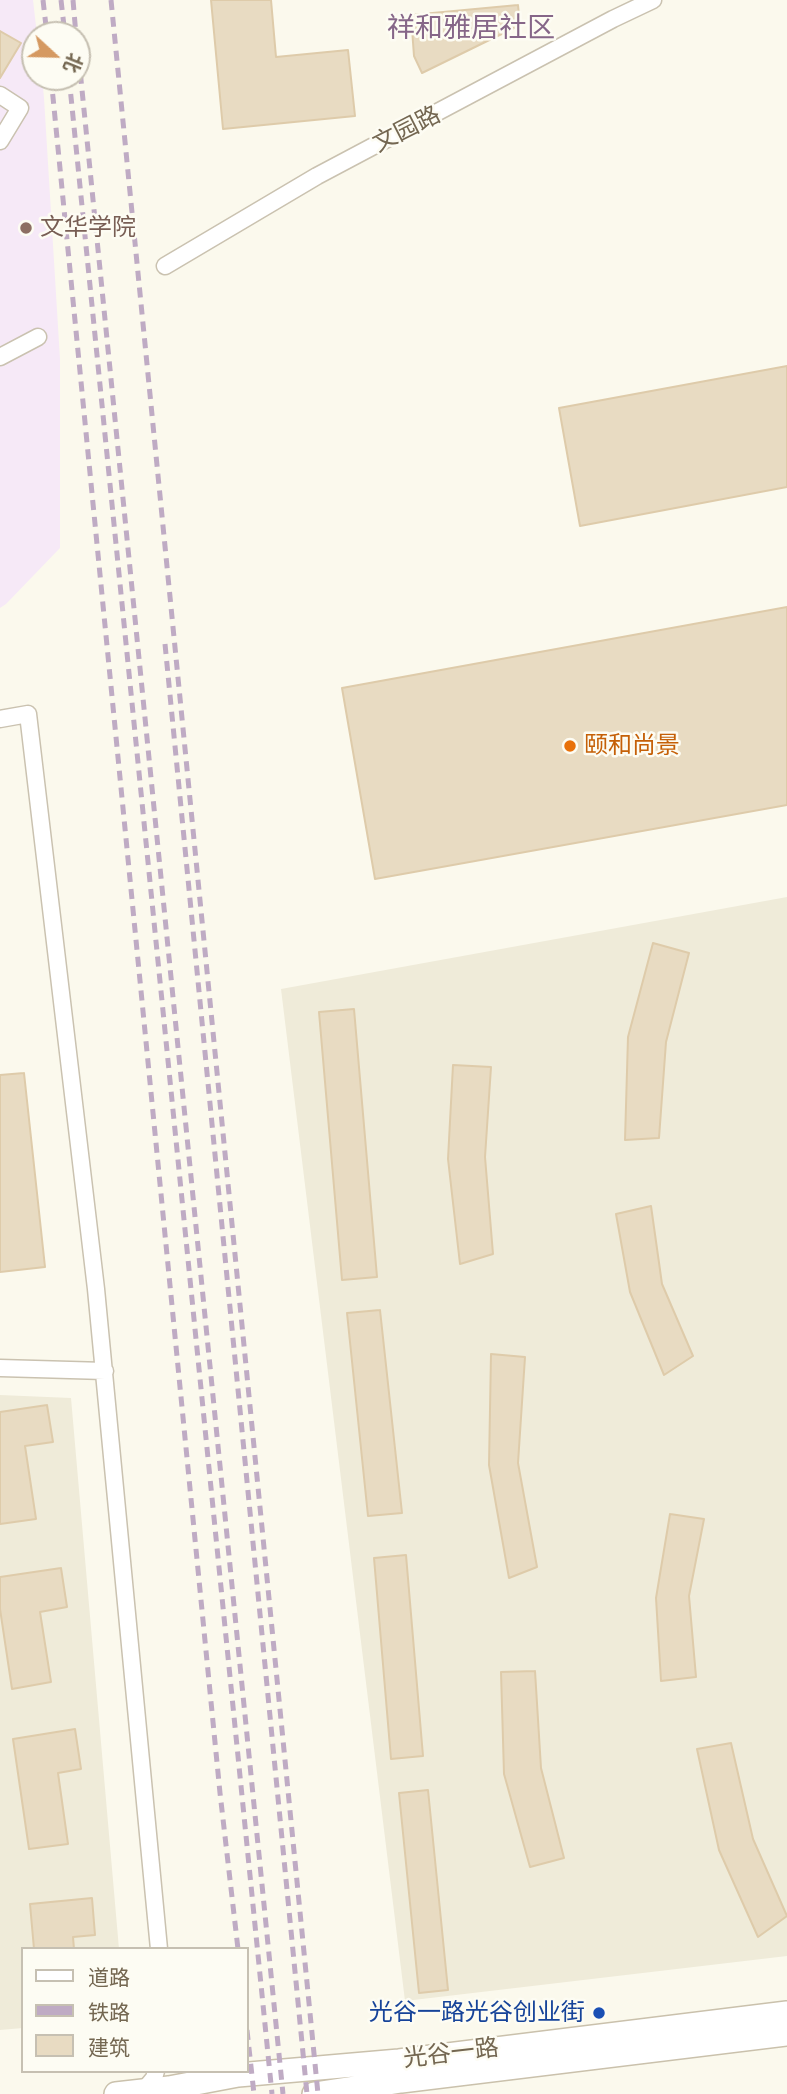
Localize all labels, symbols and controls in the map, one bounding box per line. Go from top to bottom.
district label: 祥和雅居社区 [387,12,555,46]
north arrow [21,21,91,91]
text: 北 [58,49,89,77]
street label: 文园路 [368,101,446,159]
place label: 文华学院 [40,214,136,242]
marker: 文华学院 [18,220,34,236]
place label: 颐和尚景 [584,732,680,760]
marker: 颐和尚景 [562,738,578,754]
legend [21,1947,248,2073]
text: 道路 [88,1963,130,1991]
text: 铁路 [88,1998,130,2026]
place label: 光谷一路光谷创业街 [369,1999,585,2027]
marker: 光谷一路光谷创业街 [591,2005,607,2021]
text: 建筑 [88,2033,130,2061]
street label: 光谷一路 [402,2034,500,2074]

